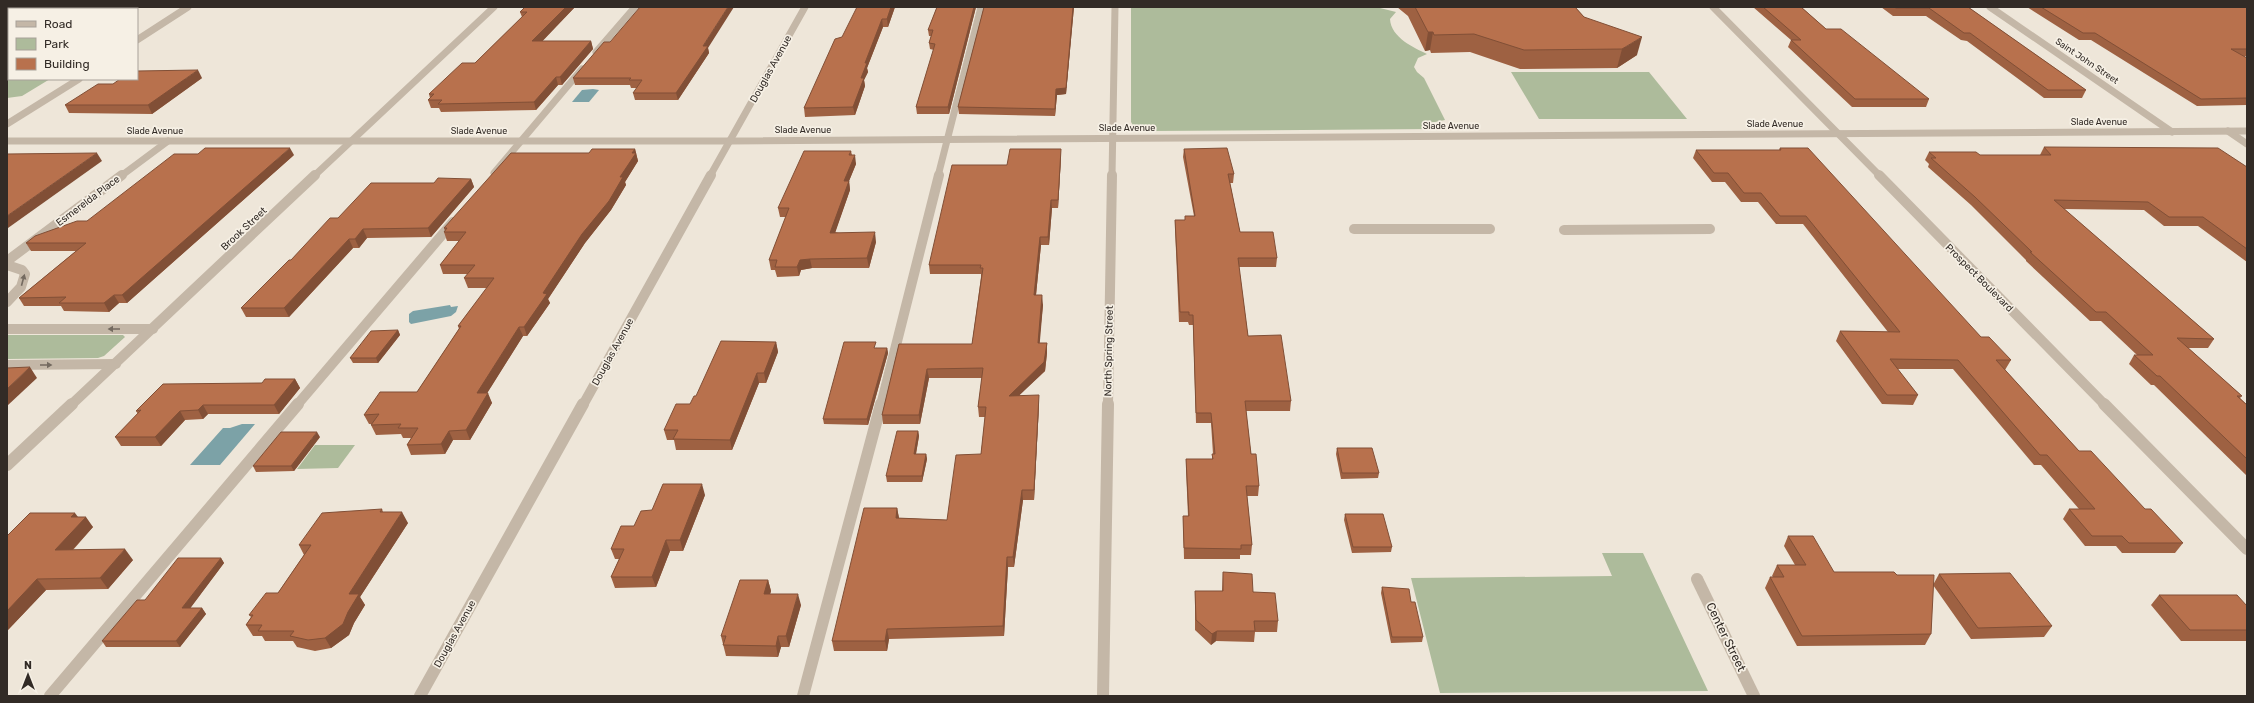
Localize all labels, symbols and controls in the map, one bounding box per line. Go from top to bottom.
legend [8,8,138,80]
text: Road [44,17,72,31]
street label: Douglas Avenue [748,33,795,105]
street label: Saint John Street [2054,36,2121,86]
text: Park [44,37,70,51]
text: Building [44,57,90,71]
street label: Slade Avenue [2071,117,2127,127]
street label: Slade Avenue [1747,119,1803,129]
street label: Slade Avenue [1423,121,1479,131]
street label: Slade Avenue [1099,123,1155,133]
street label: Slade Avenue [775,125,831,135]
street label: Slade Avenue [127,126,183,136]
street label: Slade Avenue [451,126,507,136]
street label: Esmerelda Place [54,173,123,229]
street label: Brook Street [219,205,269,253]
street label: Prospect Boulevard [1943,242,2016,315]
one-way arrow [20,274,26,286]
street label: North Spring Street [1102,305,1116,396]
street label: Douglas Avenue [590,316,637,388]
one-way arrow [107,326,120,332]
one-way arrow [40,362,53,368]
street label: Douglas Avenue [432,598,479,670]
street label: Center Street [1703,600,1749,674]
north arrow [8,655,48,695]
text: N [24,659,32,672]

